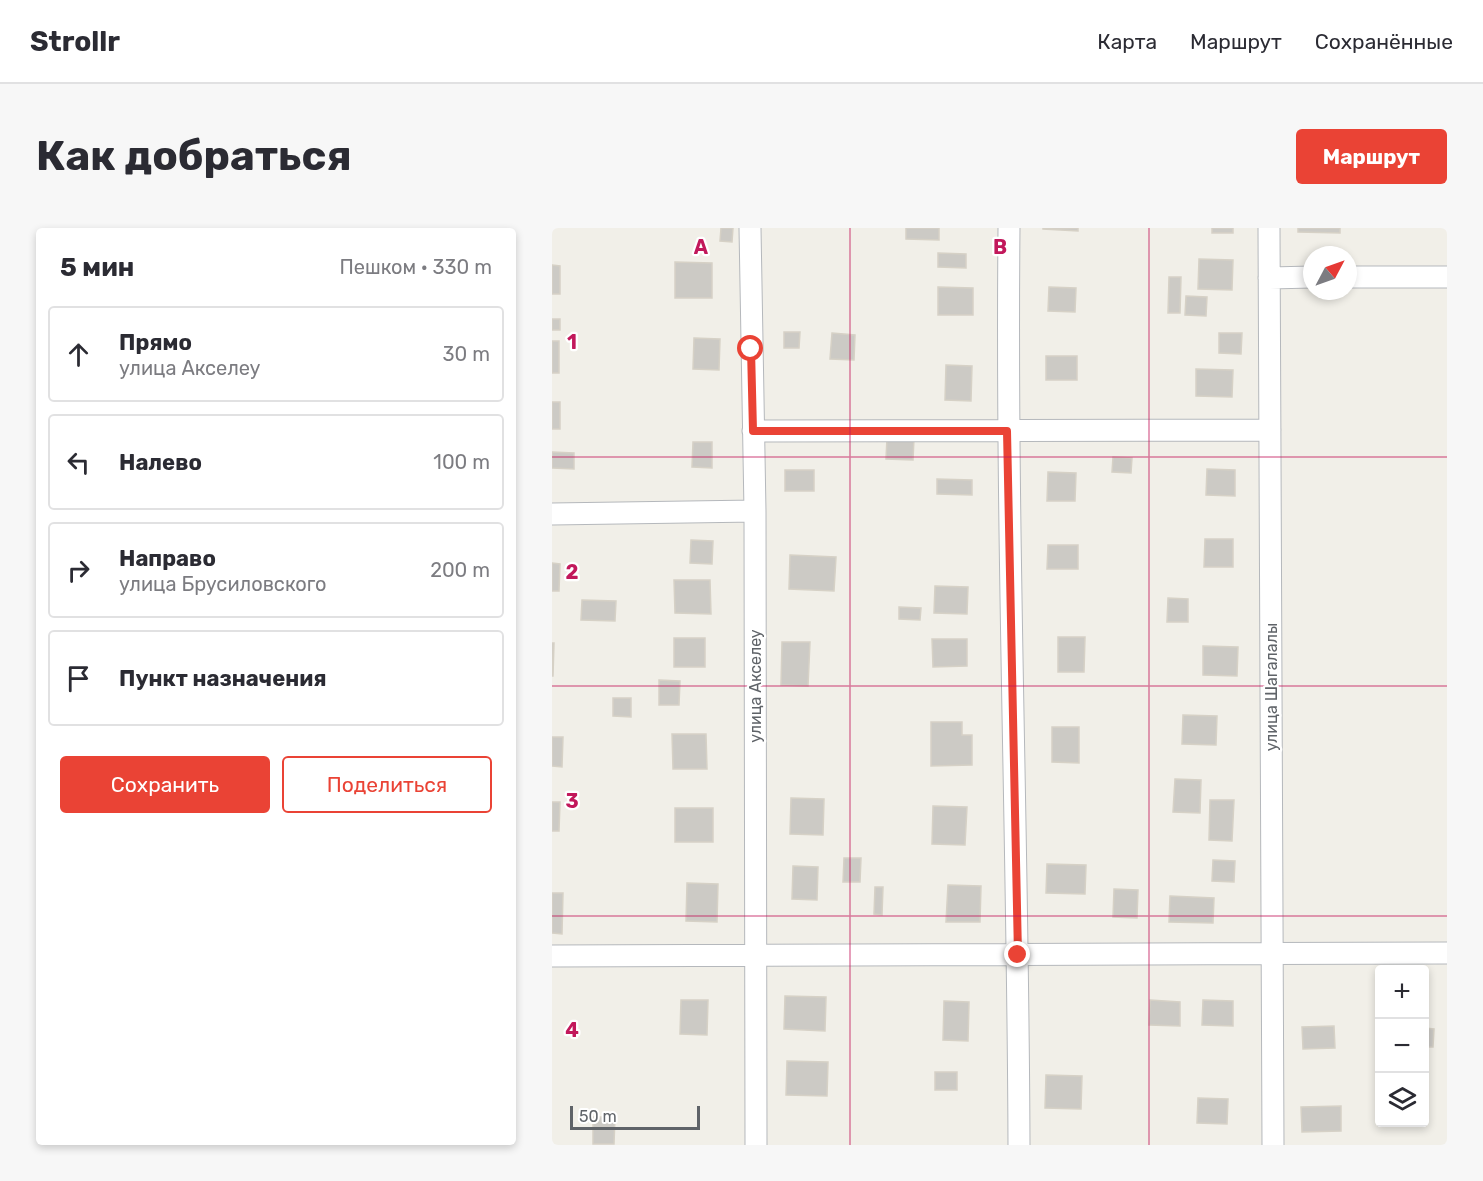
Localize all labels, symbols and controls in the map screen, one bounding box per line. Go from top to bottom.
text: Strollr [30,25,120,58]
text: Карта [1097,29,1157,54]
text: Маршрут [1190,29,1282,54]
text: Сохранённые [1315,29,1453,54]
button: Маршрут [1296,129,1447,184]
text: Как добраться [36,131,352,181]
text: A [694,235,709,259]
text: B [993,235,1007,259]
north arrow [1303,246,1357,300]
text: 5 мин [60,252,134,283]
text: Пешком · 330 m [340,255,492,279]
text: Прямо [119,329,192,356]
text: 1 [567,330,577,354]
route start [737,335,763,361]
icon: ahead [62,338,95,371]
text: 30 m [443,342,490,366]
text: улица Акселеу [119,356,261,380]
icon: left [62,446,95,479]
text: Налево [119,449,202,476]
text: 100 m [433,450,490,474]
text: Направо [119,545,216,572]
icon: right [62,554,95,587]
text: 200 m [430,558,490,582]
text: 2 [566,560,579,584]
text: улица Брусиловского [119,572,327,596]
street label: улица Шагалалы [1262,623,1281,751]
street label: улица Акселеу [746,629,765,743]
icon: arrive [62,662,95,695]
text: Пункт назначения [119,665,327,692]
button: Сохранить [60,756,270,813]
button: Поделиться [282,756,492,813]
text: 3 [565,789,579,813]
route end [1004,941,1030,967]
map controls [1375,965,1429,1127]
button: + [1375,965,1429,1019]
text: 4 [565,1018,579,1042]
button: − [1375,1019,1429,1073]
button: layers [1375,1073,1429,1127]
scale bar [570,1103,700,1130]
text: 50 m [579,1107,617,1126]

